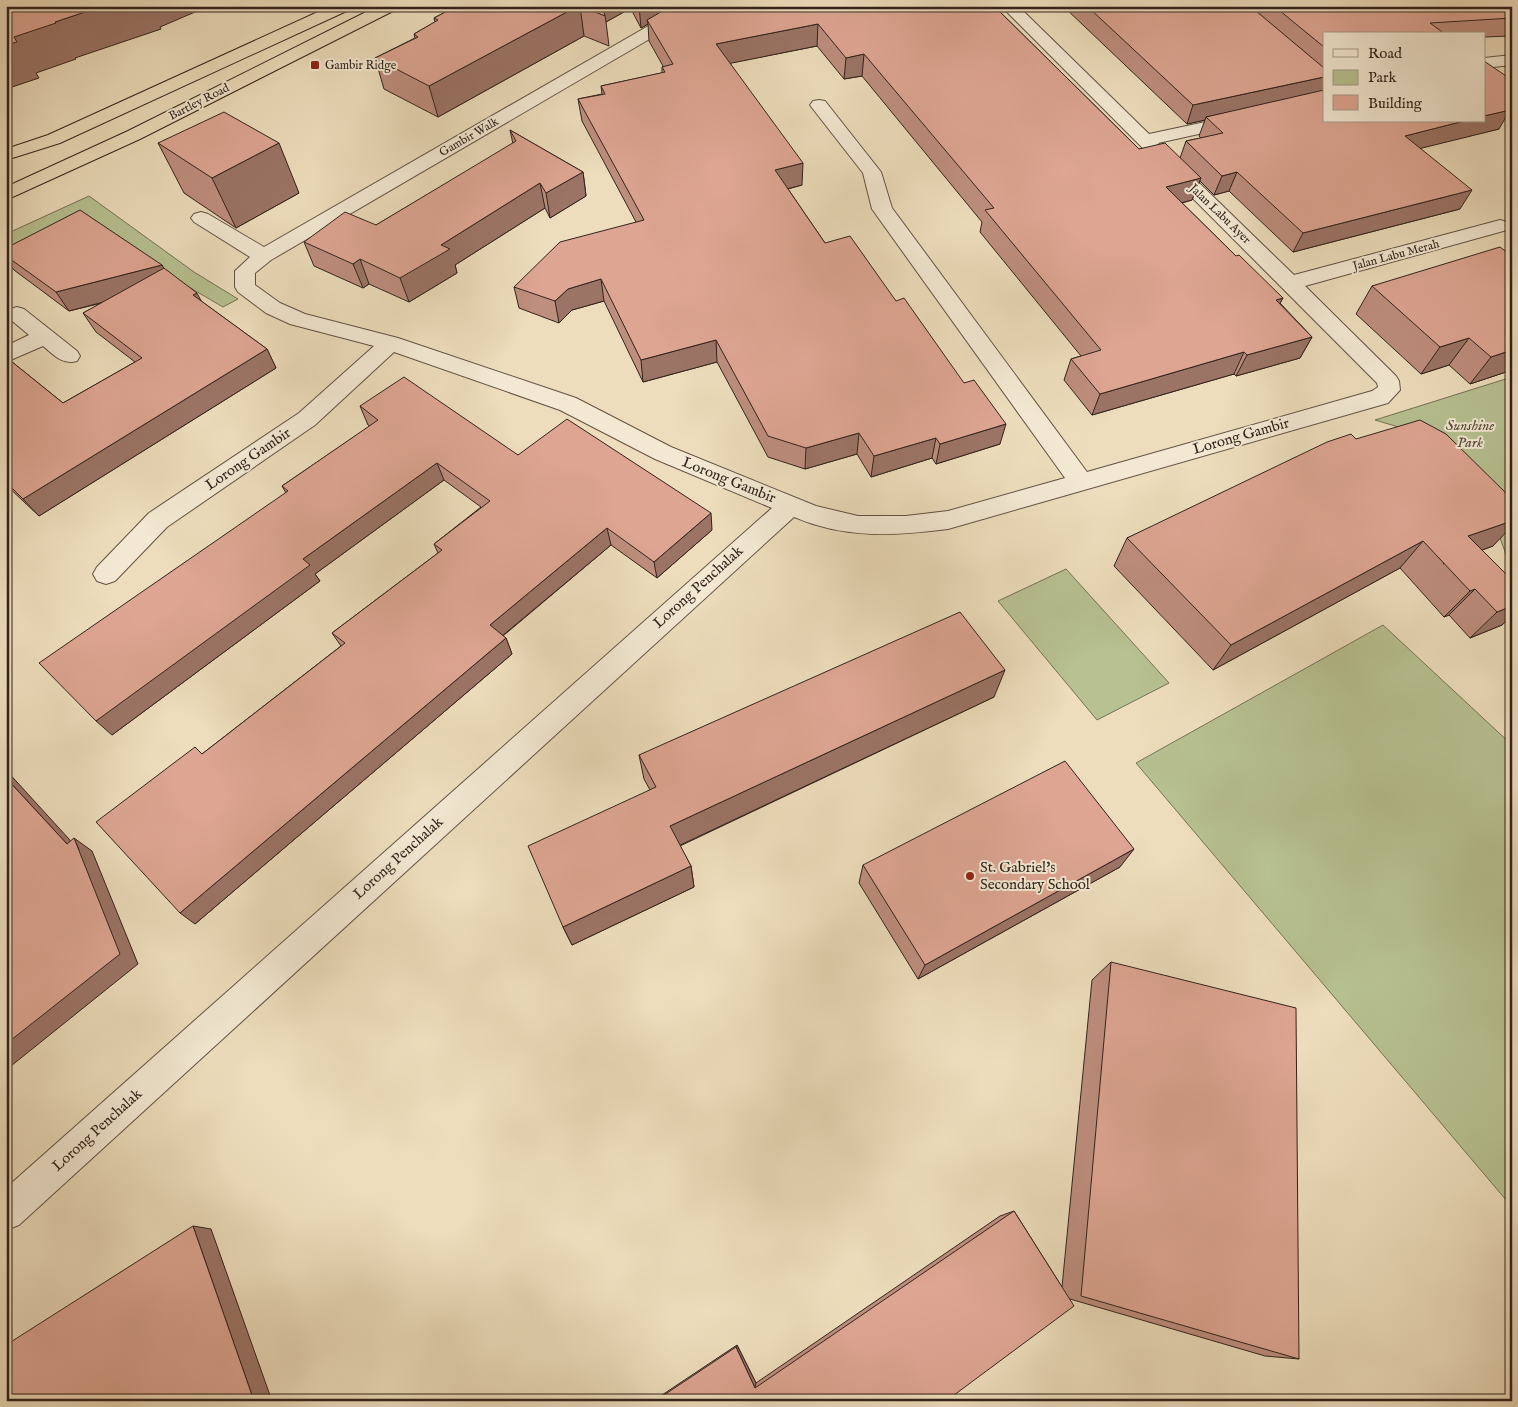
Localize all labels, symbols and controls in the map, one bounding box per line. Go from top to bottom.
legend [1323,32,1486,122]
text: Road [1368,44,1403,63]
place label: Gambir Ridge [325,58,397,73]
marker: Gambir Ridge [309,59,321,71]
text: Park [1368,68,1398,87]
street label: Bartley Road [166,80,232,124]
text: Building [1368,94,1423,113]
street label: Gambir Walk [437,114,502,160]
street label: Jalan Labu Ayer [1184,180,1254,248]
street label: Jalan Labu Merah [1349,236,1442,275]
street label: Lorong Gambir [1191,413,1292,459]
park label: Sunshine Park [1446,416,1494,452]
street label: Lorong Gambir [202,423,295,495]
street label: Lorong Gambir [679,453,779,508]
street label: Lorong Penchalak [649,541,748,632]
street label: Lorong Penchalak [349,812,448,903]
place label: St. Gabriel's Secondary School [980,858,1091,894]
marker: St. Gabriel's Secondary School [964,870,976,882]
street label: Lorong Penchalak [48,1084,147,1175]

